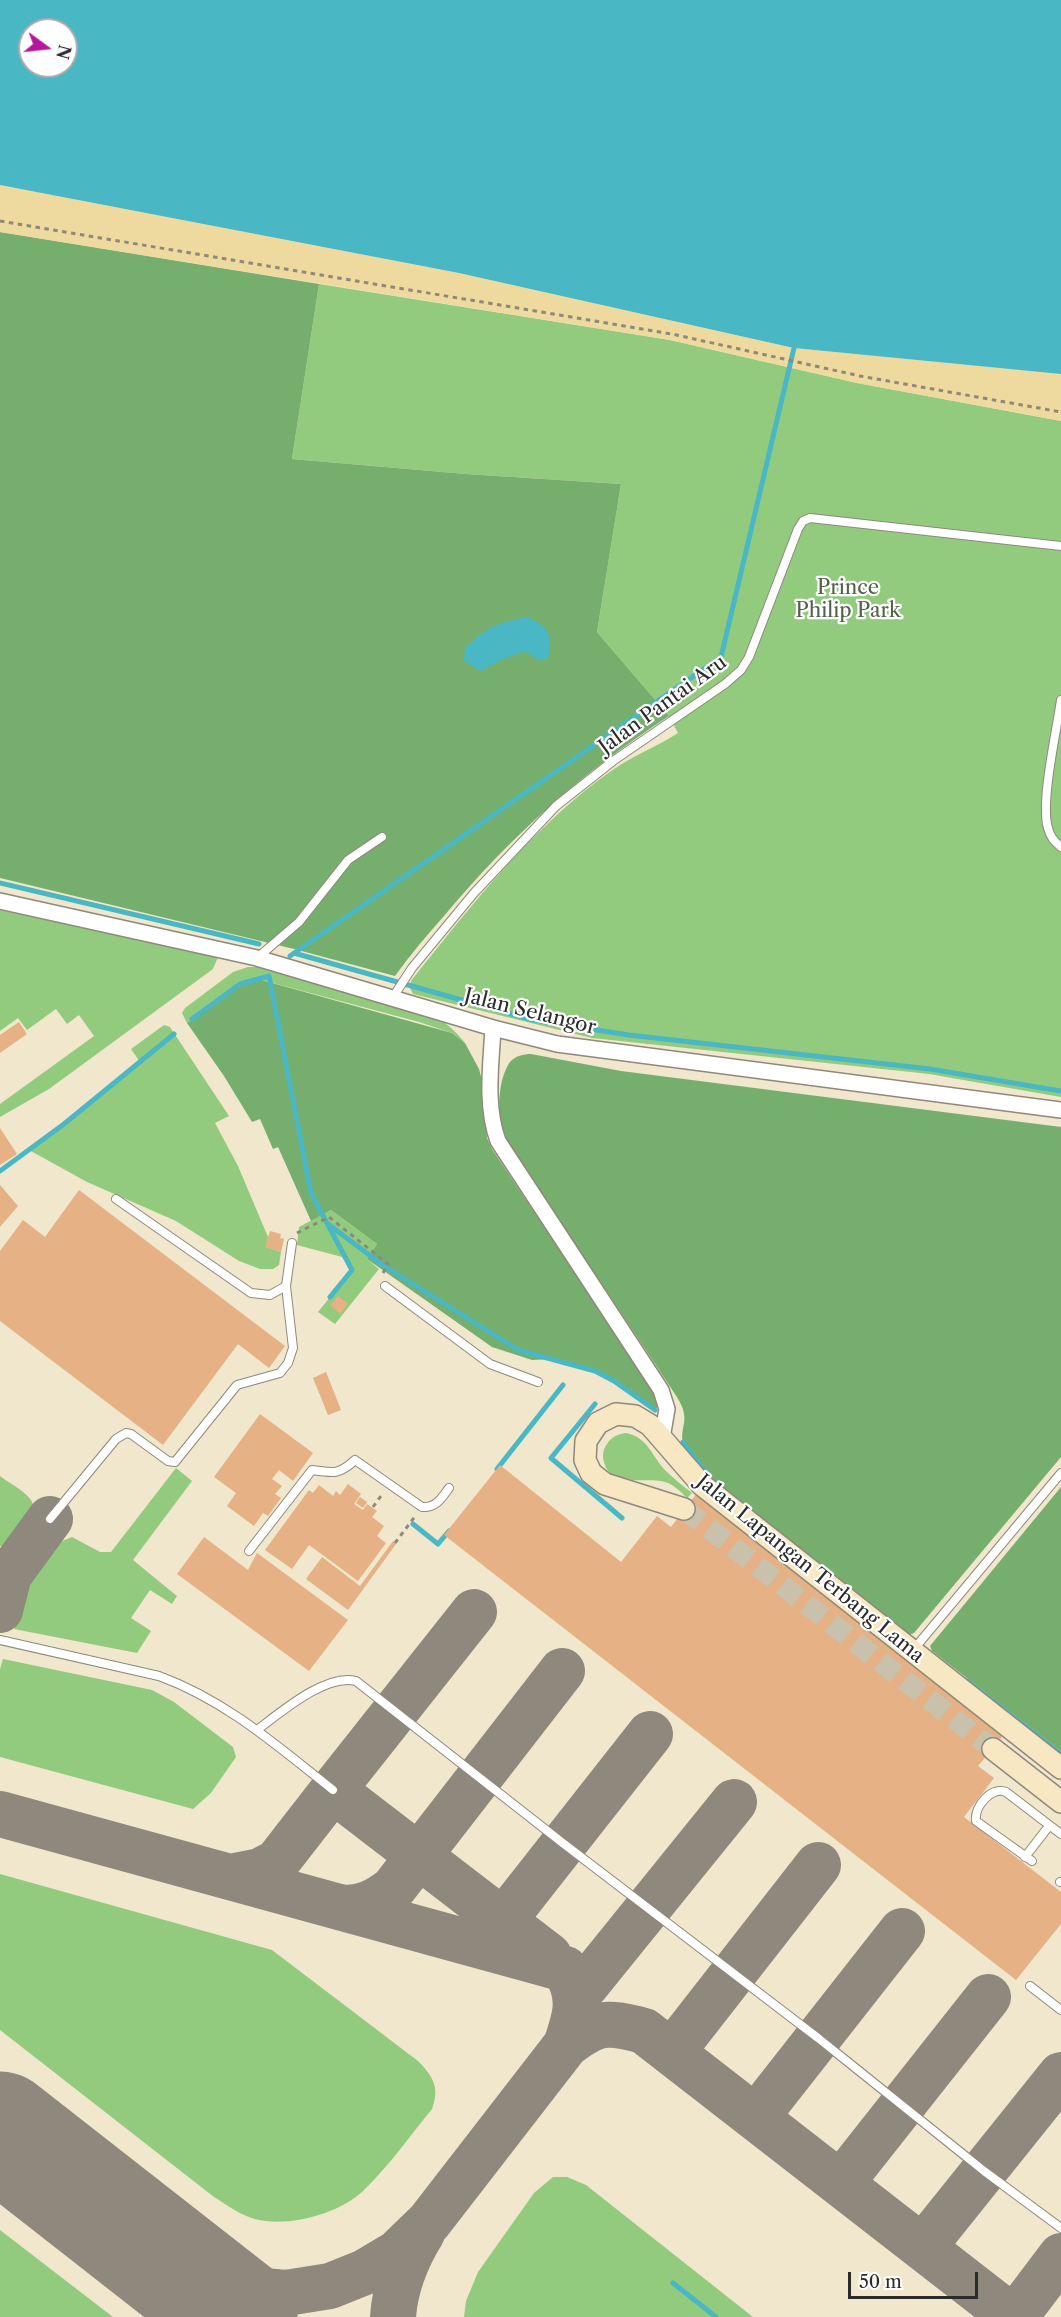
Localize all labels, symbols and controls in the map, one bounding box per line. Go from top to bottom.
north arrow [18,18,78,78]
text: N [52,43,75,61]
park label: Prince Philip Park [796,576,900,623]
street label: Jalan Pantai Aru [594,651,732,759]
street label: Jalan Selangor [462,984,598,1040]
street label: Jalan Lapangan Terbang Lama [691,1470,929,1668]
scale bar [851,2260,982,2298]
text: 50 m [859,2271,902,2293]

